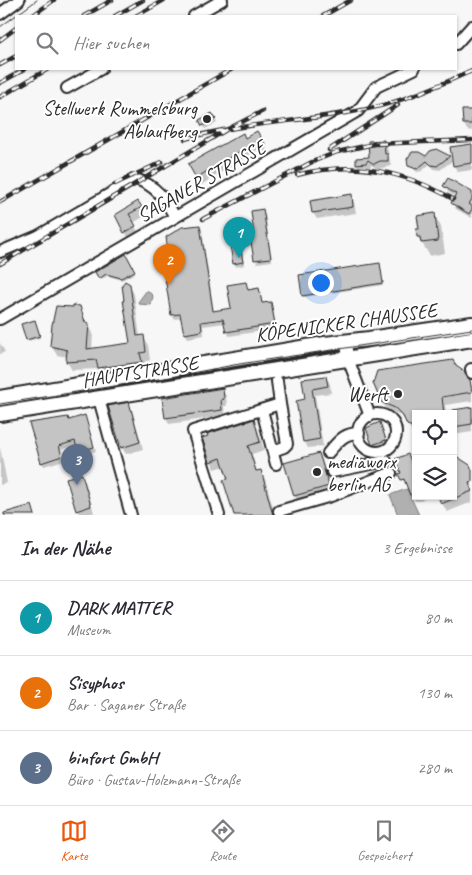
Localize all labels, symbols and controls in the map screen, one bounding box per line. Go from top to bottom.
search box [15,15,457,70]
icon: search [33,29,61,57]
text: Hier suchen [73,31,149,55]
place label: Stellwerk Rummelsburg Ablaufberg [43,96,199,144]
marker: Stellwerk Rummelsburg Ablaufberg [201,113,213,125]
street label: SAGANER STRASSE [133,133,273,228]
pin: 1 [223,217,255,258]
pin: 2 [153,244,185,285]
your location [308,270,334,296]
street label: KÖPENICKER CHAUSSEE [254,297,441,348]
street label: HAUPTSTRASSE [80,350,202,393]
place label: Werft [348,382,390,407]
marker: Werft [392,388,404,400]
map controls [412,410,457,500]
button: locate [412,410,457,455]
pin: 3 [61,444,93,485]
place label: mediaworx berlin AG [327,449,398,497]
button: layers [412,455,457,500]
marker: mediaworx berlin AG [311,466,323,478]
text: In der Nähe [20,535,110,561]
text: 3 Ergebnisse [383,538,452,558]
text: DARK MATTER [67,596,171,620]
text: 1 [32,608,40,628]
text: 80 m [425,608,452,628]
text: Museum [67,620,111,640]
text: Sisyphos [67,671,123,695]
text: 2 [32,683,40,703]
text: 130 m [418,683,452,703]
text: Bar · Saganer Straße [67,695,185,715]
text: binfort GmbH [67,746,158,770]
text: 3 [32,758,40,778]
text: 280 m [418,758,452,778]
text: Büro · Gustav-Holzmann-Straße [67,770,240,790]
tab: Karte [60,817,88,864]
tab: Route [209,817,237,864]
tab: Gespeichert [357,817,412,864]

